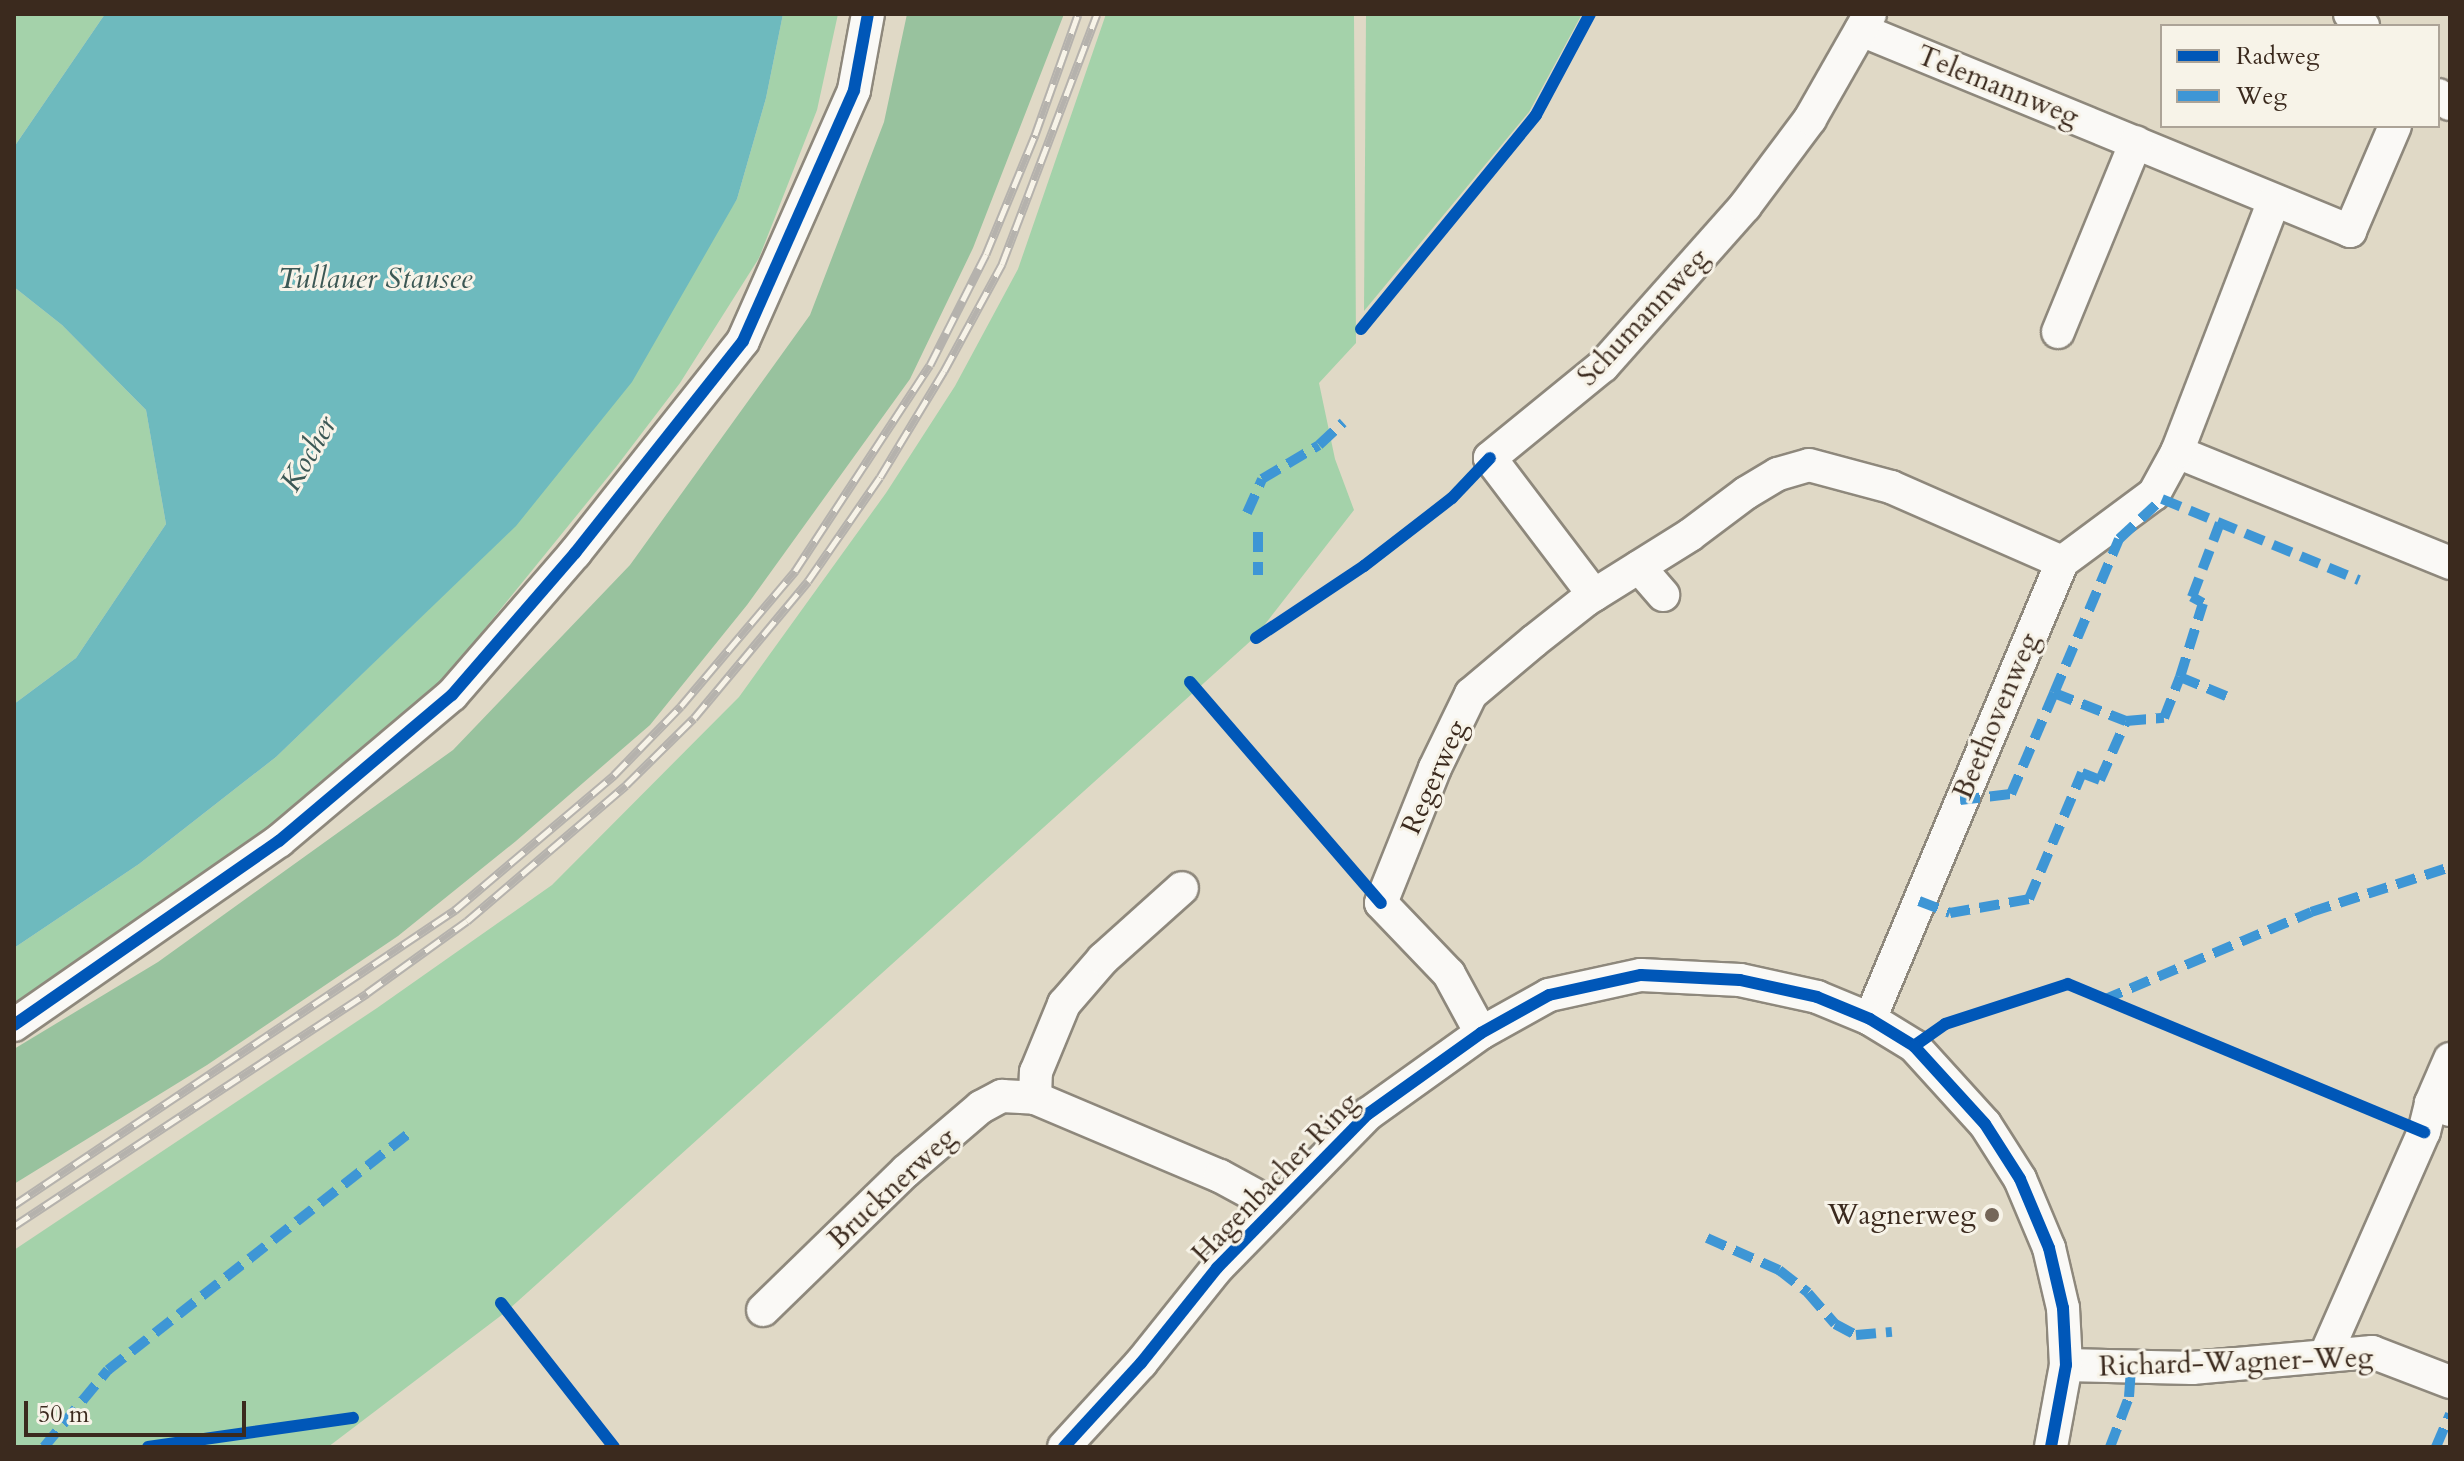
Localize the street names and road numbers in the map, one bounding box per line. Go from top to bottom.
street label: Telemannweg [1912,38,2084,134]
street label: Schumannweg [1571,241,1715,393]
street label: Beethovenweg [1946,628,2046,804]
street label: Regerweg [1394,715,1474,839]
street label: Hagenbacher Ring [1185,1086,1365,1270]
street label: Brucknerweg [821,1120,963,1256]
street label: Richard-Wagner-Weg [2098,1340,2374,1384]

